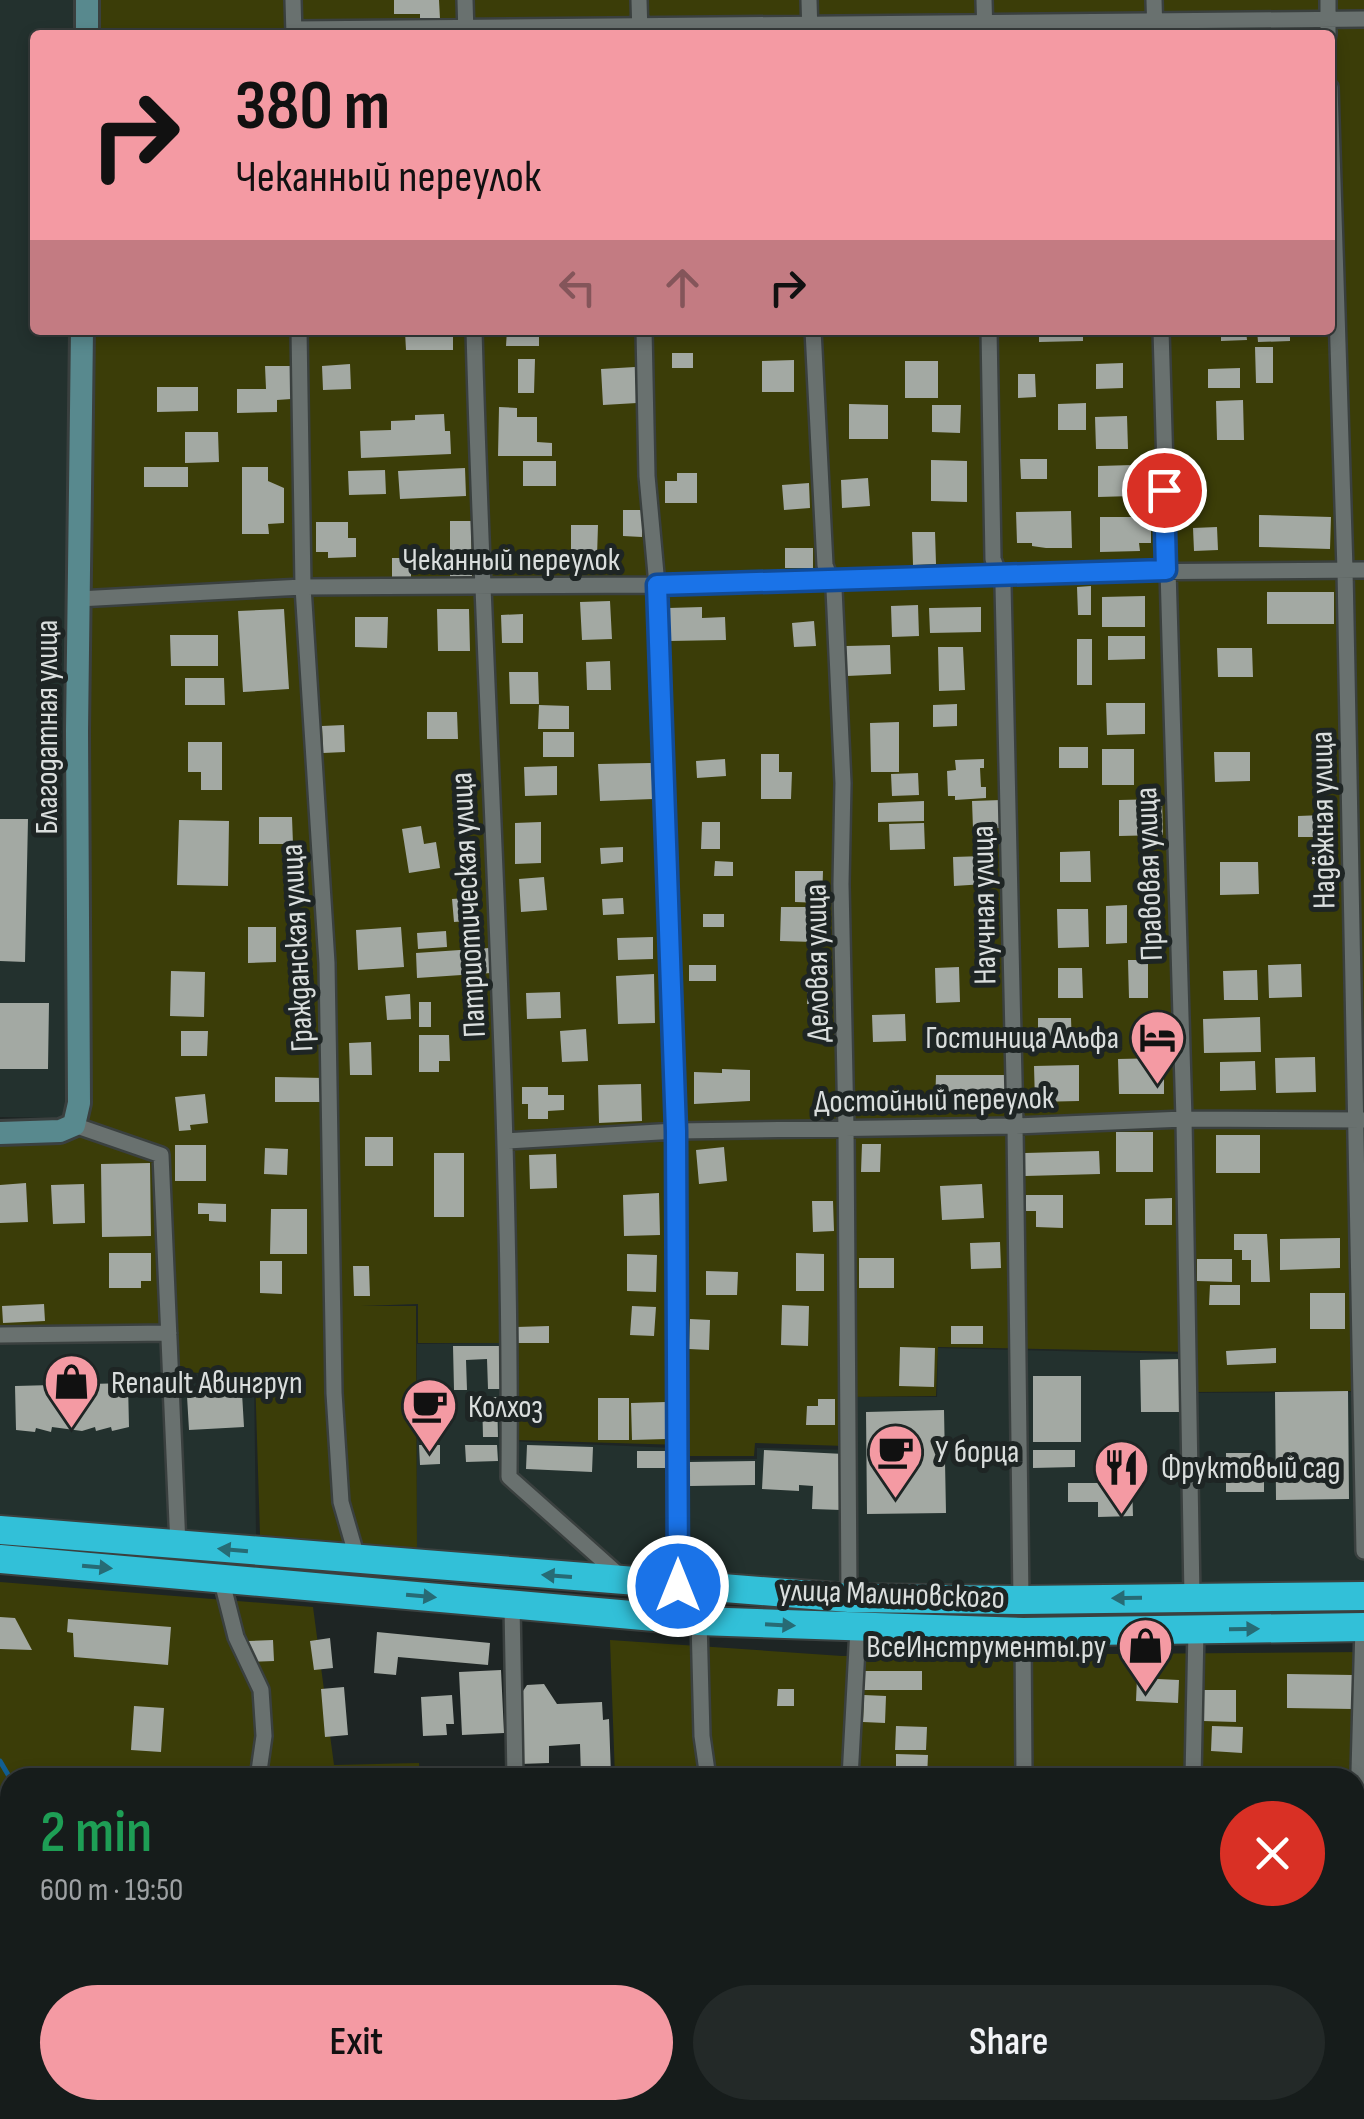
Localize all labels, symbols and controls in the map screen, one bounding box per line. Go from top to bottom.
text: 380 m [235,65,390,149]
icon: right [70,70,200,200]
text: Чеканный переулок [235,150,541,205]
icon: left [550,260,605,315]
icon: ahead [655,260,710,315]
icon: right [760,260,815,315]
pin [1122,448,1207,533]
icon: arrive [1137,463,1192,518]
street label: Чеканный переулок [402,541,621,580]
street label: Благодатная улица [28,620,67,834]
street label: Надёжная улица [1302,731,1345,909]
street label: Патриотическая улица [442,771,495,1039]
street label: Правовая улица [1127,786,1172,962]
street label: Научная улица [964,825,1005,985]
street label: Гражданская улица [273,843,322,1053]
street label: Деловая улица [797,883,838,1043]
hotel icon: Гостиница Альфа [1128,1007,1188,1086]
place label: Гостиница Альфа [925,1019,1119,1058]
street label: Достойный переулок [814,1079,1055,1122]
shop icon: Renault Авингруп [42,1352,102,1431]
place label: Renault Авингруп [111,1364,303,1403]
cafe icon: Колхоз [399,1376,459,1455]
place label: Колхоз [468,1388,543,1427]
cafe icon: У борца [866,1421,926,1500]
place label: У борца [935,1433,1019,1472]
restaurant icon: Фруктовый сад [1092,1437,1152,1516]
place label: Фруктовый сад [1161,1449,1340,1488]
position arrow [626,1534,730,1638]
one-way arrow [217,1542,249,1558]
one-way arrow [82,1560,114,1576]
one-way arrow [541,1568,573,1584]
street label: улица Малиновского [778,1571,1006,1618]
one-way arrow [405,1589,437,1605]
one-way arrow [1110,1591,1142,1607]
shop icon: ВсеИнструменты.ру [1115,1616,1175,1695]
one-way arrow [764,1617,796,1633]
one-way arrow [1229,1620,1261,1636]
place label: ВсеИнструменты.ру [866,1628,1106,1667]
text: 2 min [40,1797,152,1869]
button: close [1220,1801,1325,1906]
text: 600 m · 19:50 [40,1871,183,1910]
button: Exit [40,1985,673,2100]
button: Share [693,1985,1325,2100]

